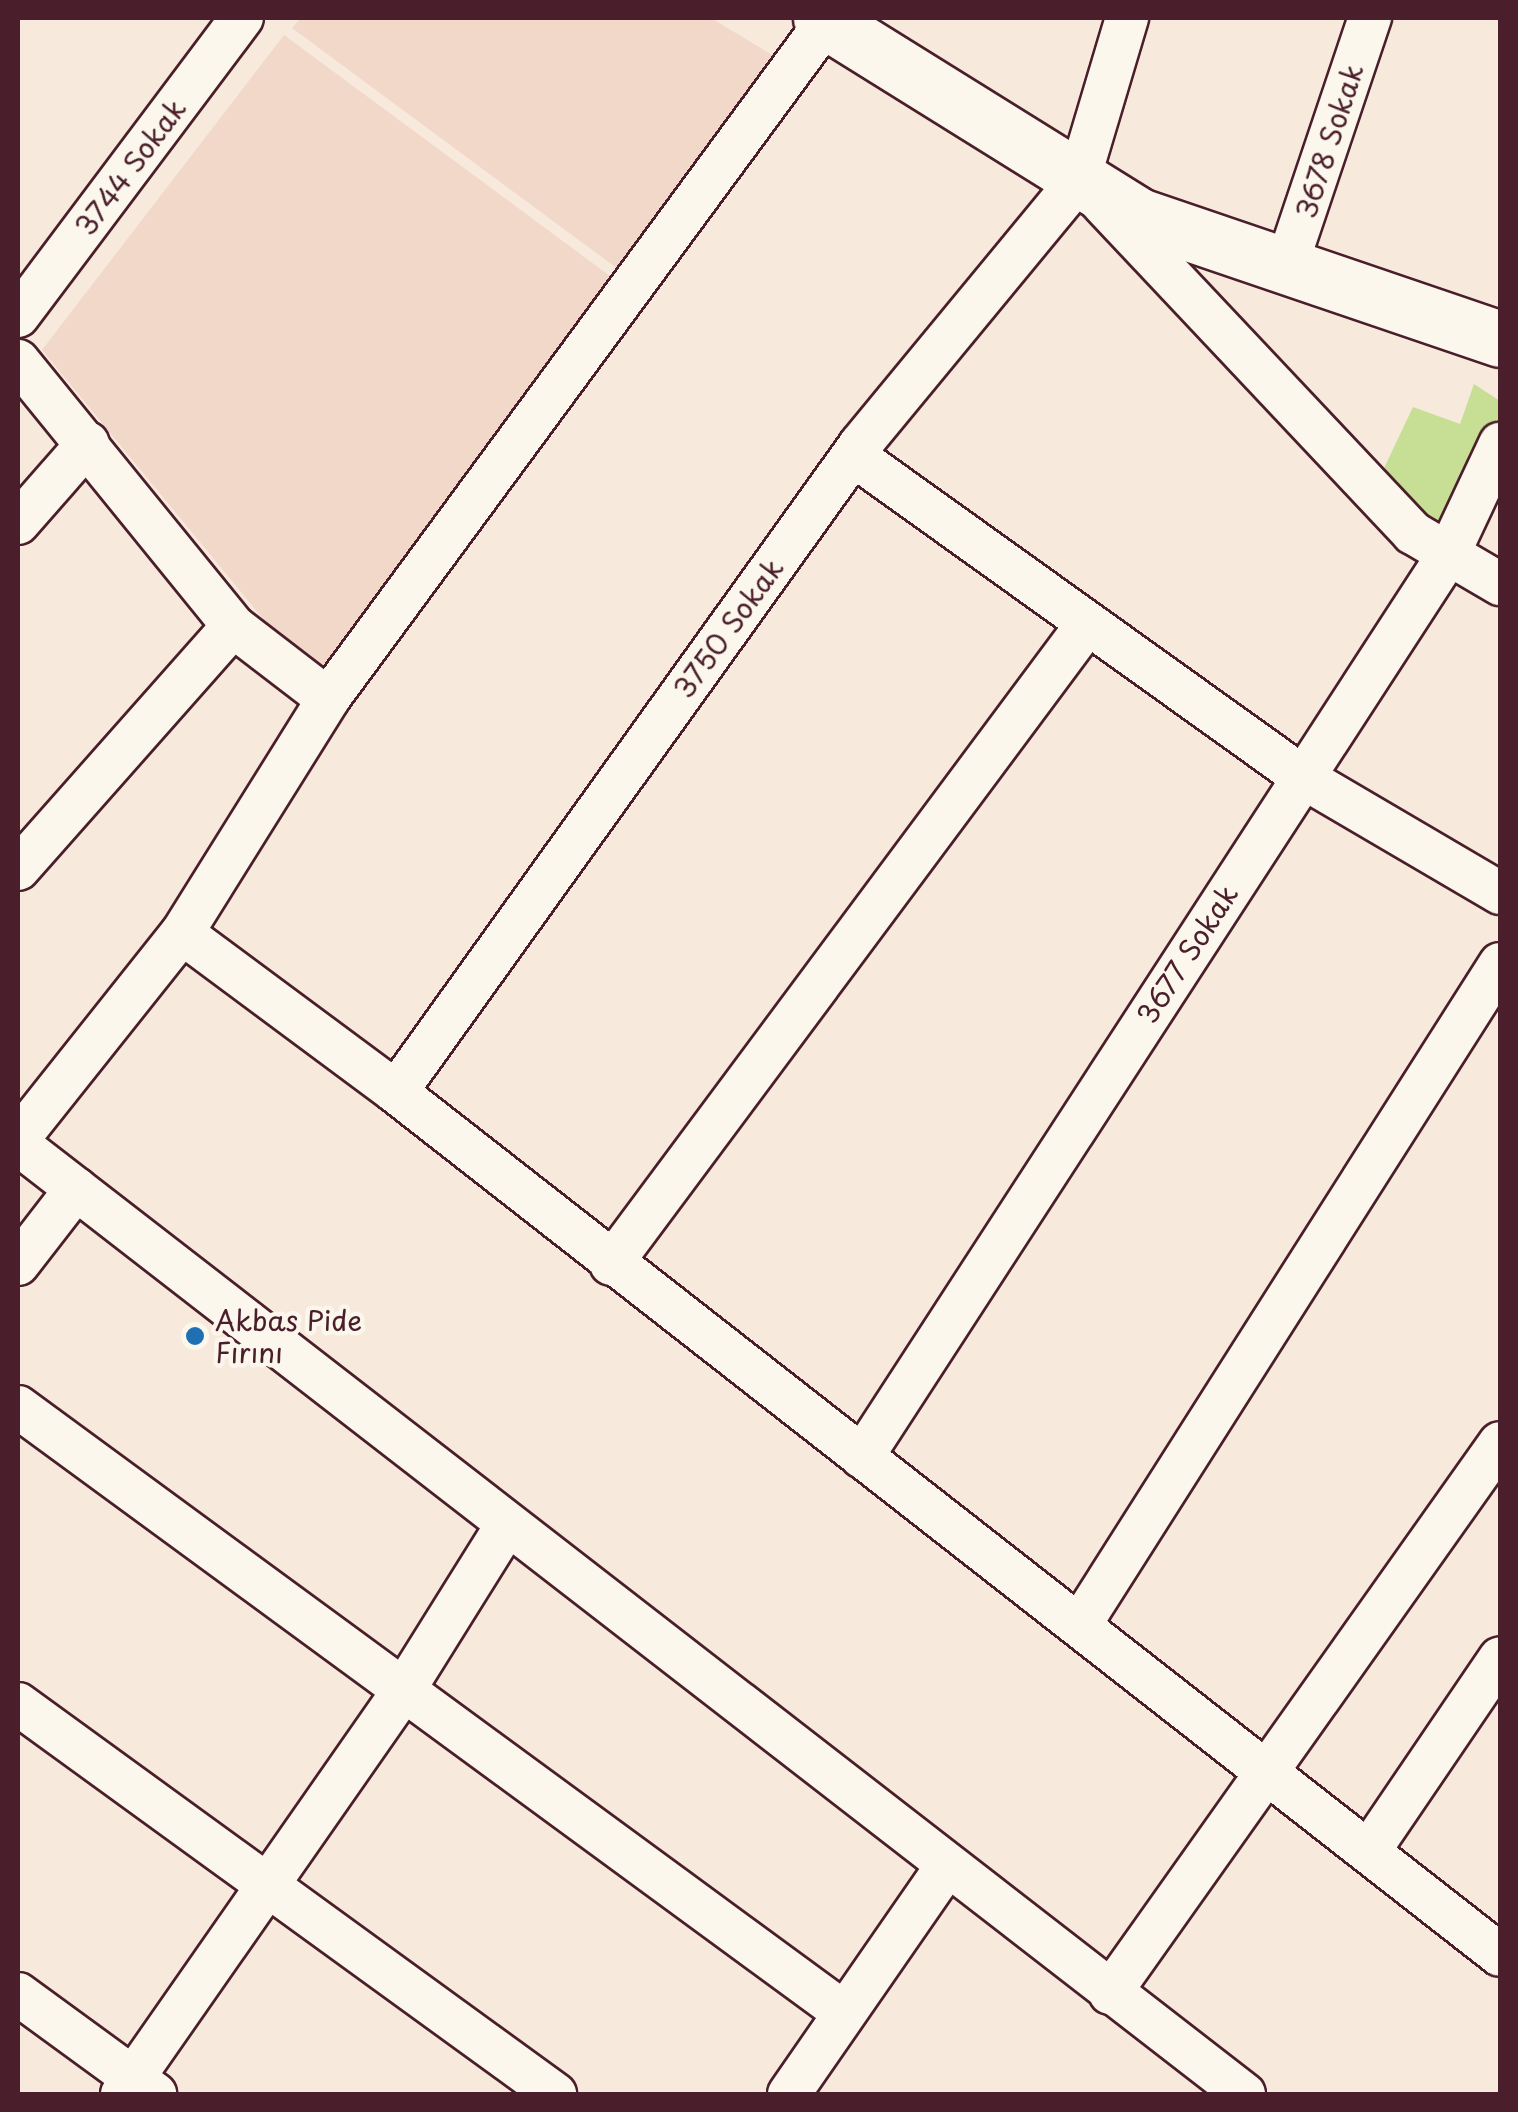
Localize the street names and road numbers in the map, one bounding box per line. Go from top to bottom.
street label: 3678 Sokak [1288,58,1370,224]
street label: 3744 Sokak [67,92,193,242]
street label: 3750 Sokak [666,552,790,704]
street label: 3677 Sokak [1129,877,1245,1031]

